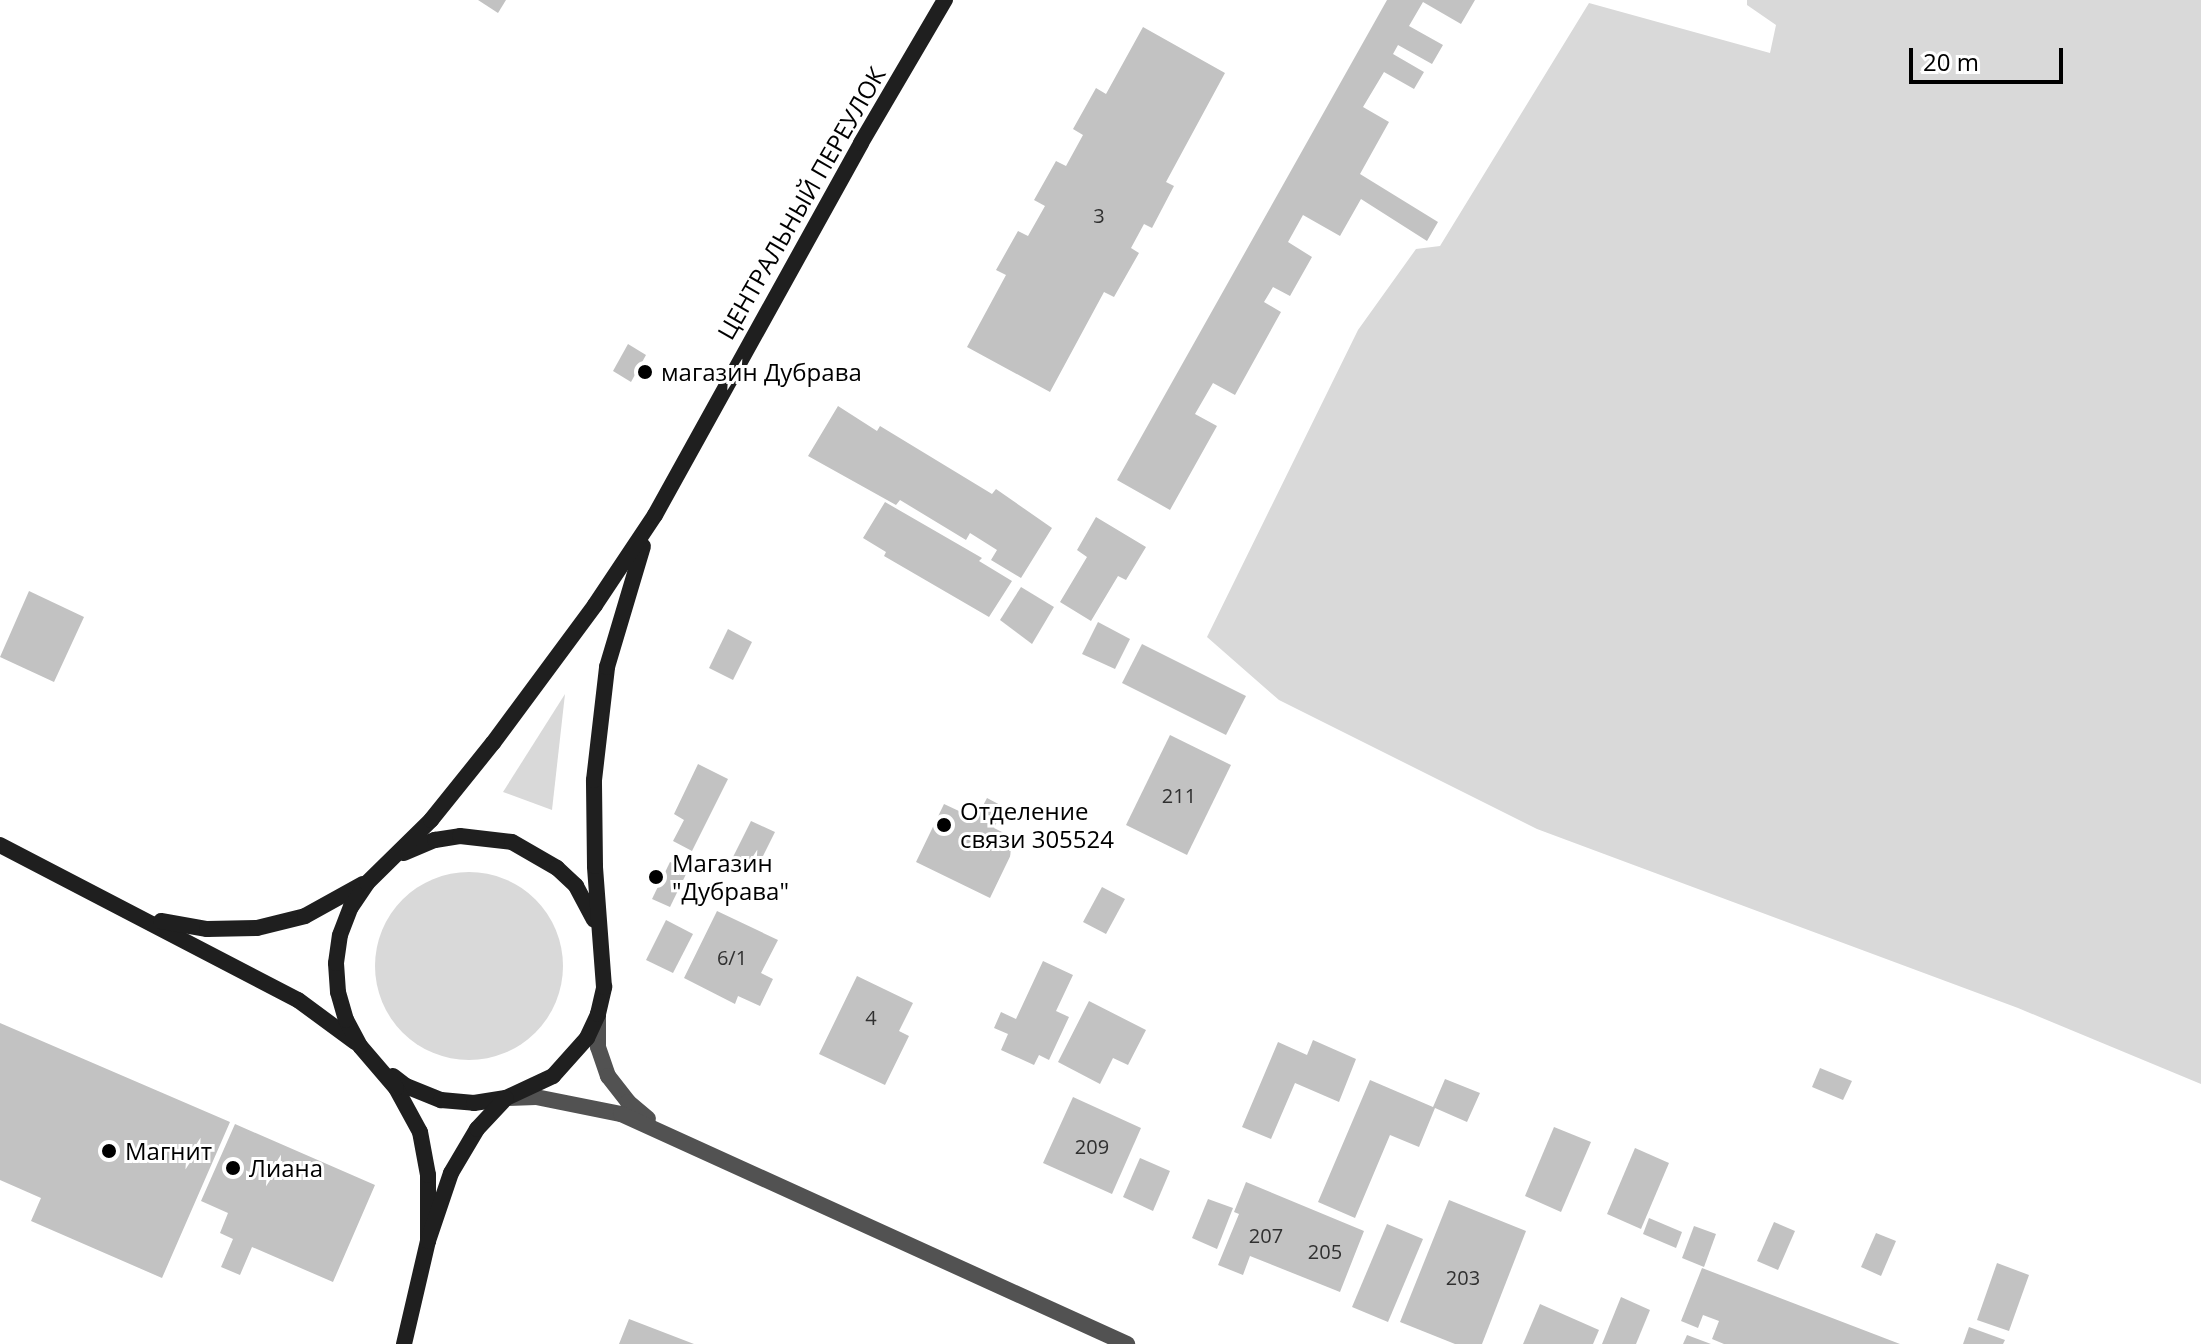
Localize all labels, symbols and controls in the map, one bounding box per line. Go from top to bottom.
scale bar [1913,32,2067,82]
text: 20 m [1923,45,1979,78]
street label: ЦЕНТРАЛЬНЫЙ ПЕРЕУЛОК [711,62,891,344]
house number: 3 [1093,203,1105,227]
place label: магазин Дубрава [661,358,862,386]
marker: магазин Дубрава [636,363,654,381]
house number: 211 [1162,783,1196,807]
place label: Отделение связи 305524 [960,797,1114,853]
marker: Отделение связи 305524 [935,816,953,834]
place label: Магазин "Дубрава" [672,849,789,905]
marker: Магазин "Дубрава" [647,868,665,886]
house number: 6/1 [717,945,747,969]
house number: 4 [865,1005,877,1029]
house number: 209 [1075,1134,1109,1158]
place label: Магнит [125,1137,212,1165]
marker: Магнит [100,1142,118,1160]
place label: Лиана [249,1154,323,1182]
marker: Лиана [224,1159,242,1177]
house number: 207 [1249,1223,1283,1247]
house number: 205 [1308,1239,1342,1263]
house number: 203 [1446,1265,1480,1289]

